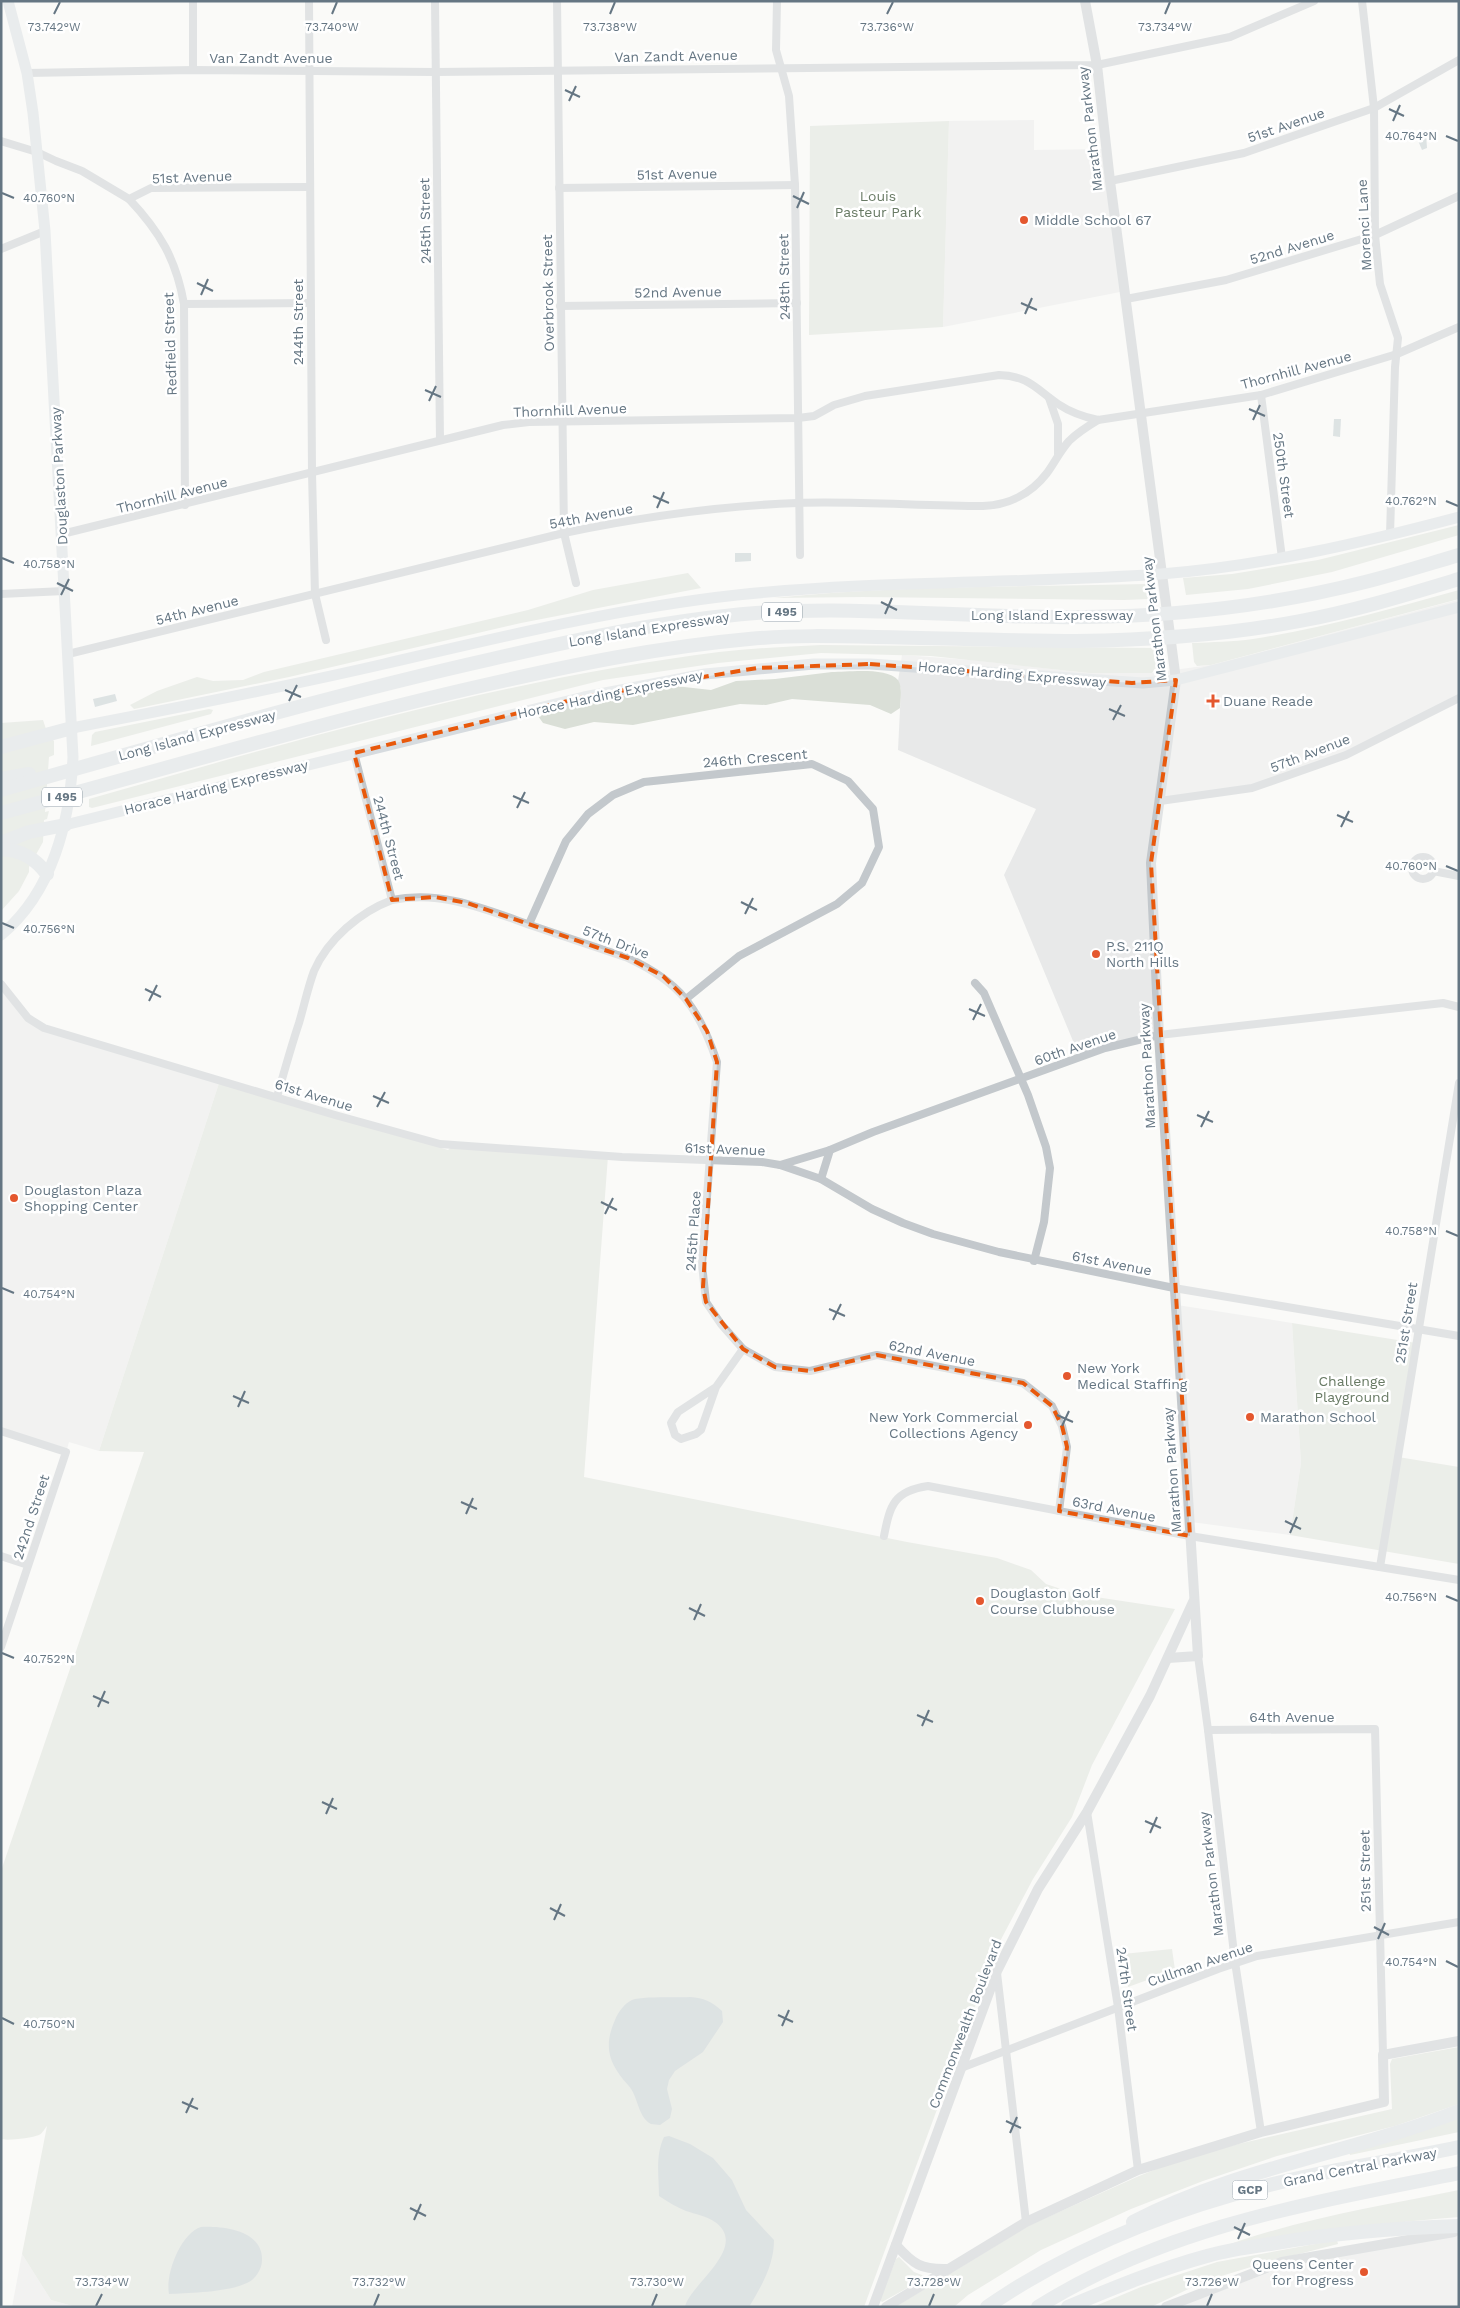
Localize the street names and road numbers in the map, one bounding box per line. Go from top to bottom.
street label: Van Zandt Avenue [614,47,738,65]
street label: Van Zandt Avenue [209,50,333,66]
street label: Marathon Parkway [1074,65,1106,192]
street label: 51st Avenue [1245,104,1327,146]
street label: 51st Avenue [637,165,717,183]
street label: 51st Avenue [151,168,233,186]
street label: 245th Street [416,178,434,264]
street label: Morenci Lane [1354,179,1374,271]
street label: 52nd Avenue [1248,227,1336,267]
street label: Overbrook Street [539,234,557,352]
street label: 248th Street [775,234,793,320]
street label: 244th Street [290,279,306,365]
street label: 52nd Avenue [634,283,722,301]
street label: Redfield Street [160,292,180,396]
street label: Thornhill Avenue [1239,348,1353,392]
street label: Thornhill Avenue [513,400,627,420]
street label: Douglaston Parkway [47,406,71,545]
street label: 250th Street [1270,431,1298,519]
street label: Thornhill Avenue [115,473,229,517]
street label: 54th Avenue [548,500,634,532]
street label: Marathon Parkway [1138,555,1170,682]
street label: 54th Avenue [154,592,240,628]
road number: I 495 [762,602,802,622]
street label: Long Island Expressway [971,607,1134,623]
street label: Long Island Expressway [567,608,731,650]
street label: Horace Harding Expressway [917,658,1108,690]
street label: Horace Harding Expressway [516,666,705,721]
street label: Long Island Expressway [116,706,278,764]
street label: 57th Avenue [1268,730,1352,776]
street label: 246th Crescent [702,745,808,771]
street label: Horace Harding Expressway [122,756,310,818]
road number: I 495 [42,788,82,806]
street label: 244th Street [370,794,408,882]
street label: 57th Drive [580,922,652,962]
street label: Marathon Parkway [1136,1002,1158,1129]
street label: 60th Avenue [1032,1026,1118,1068]
street label: 61st Avenue [273,1076,355,1114]
street label: 61st Avenue [684,1140,766,1158]
street label: 245th Place [682,1190,704,1272]
street label: 61st Avenue [1071,1247,1153,1279]
street label: 251st Street [1392,1281,1420,1365]
street label: 62nd Avenue [887,1337,977,1369]
street label: Marathon Parkway [1160,1406,1184,1533]
street label: 242nd Street [10,1472,52,1562]
street label: 63rd Avenue [1071,1493,1157,1525]
street label: 64th Avenue [1249,1709,1335,1725]
street label: Marathon Parkway [1195,1810,1227,1937]
street label: 251st Street [1356,1830,1374,1912]
street label: Commonwealth Boulevard [925,1937,1005,2111]
street label: Cullman Avenue [1145,1938,1255,1990]
street label: 247th Street [1113,1946,1141,2032]
street label: Grand Central Parkway [1282,2144,1439,2190]
road number: GCP [1232,2180,1268,2200]

